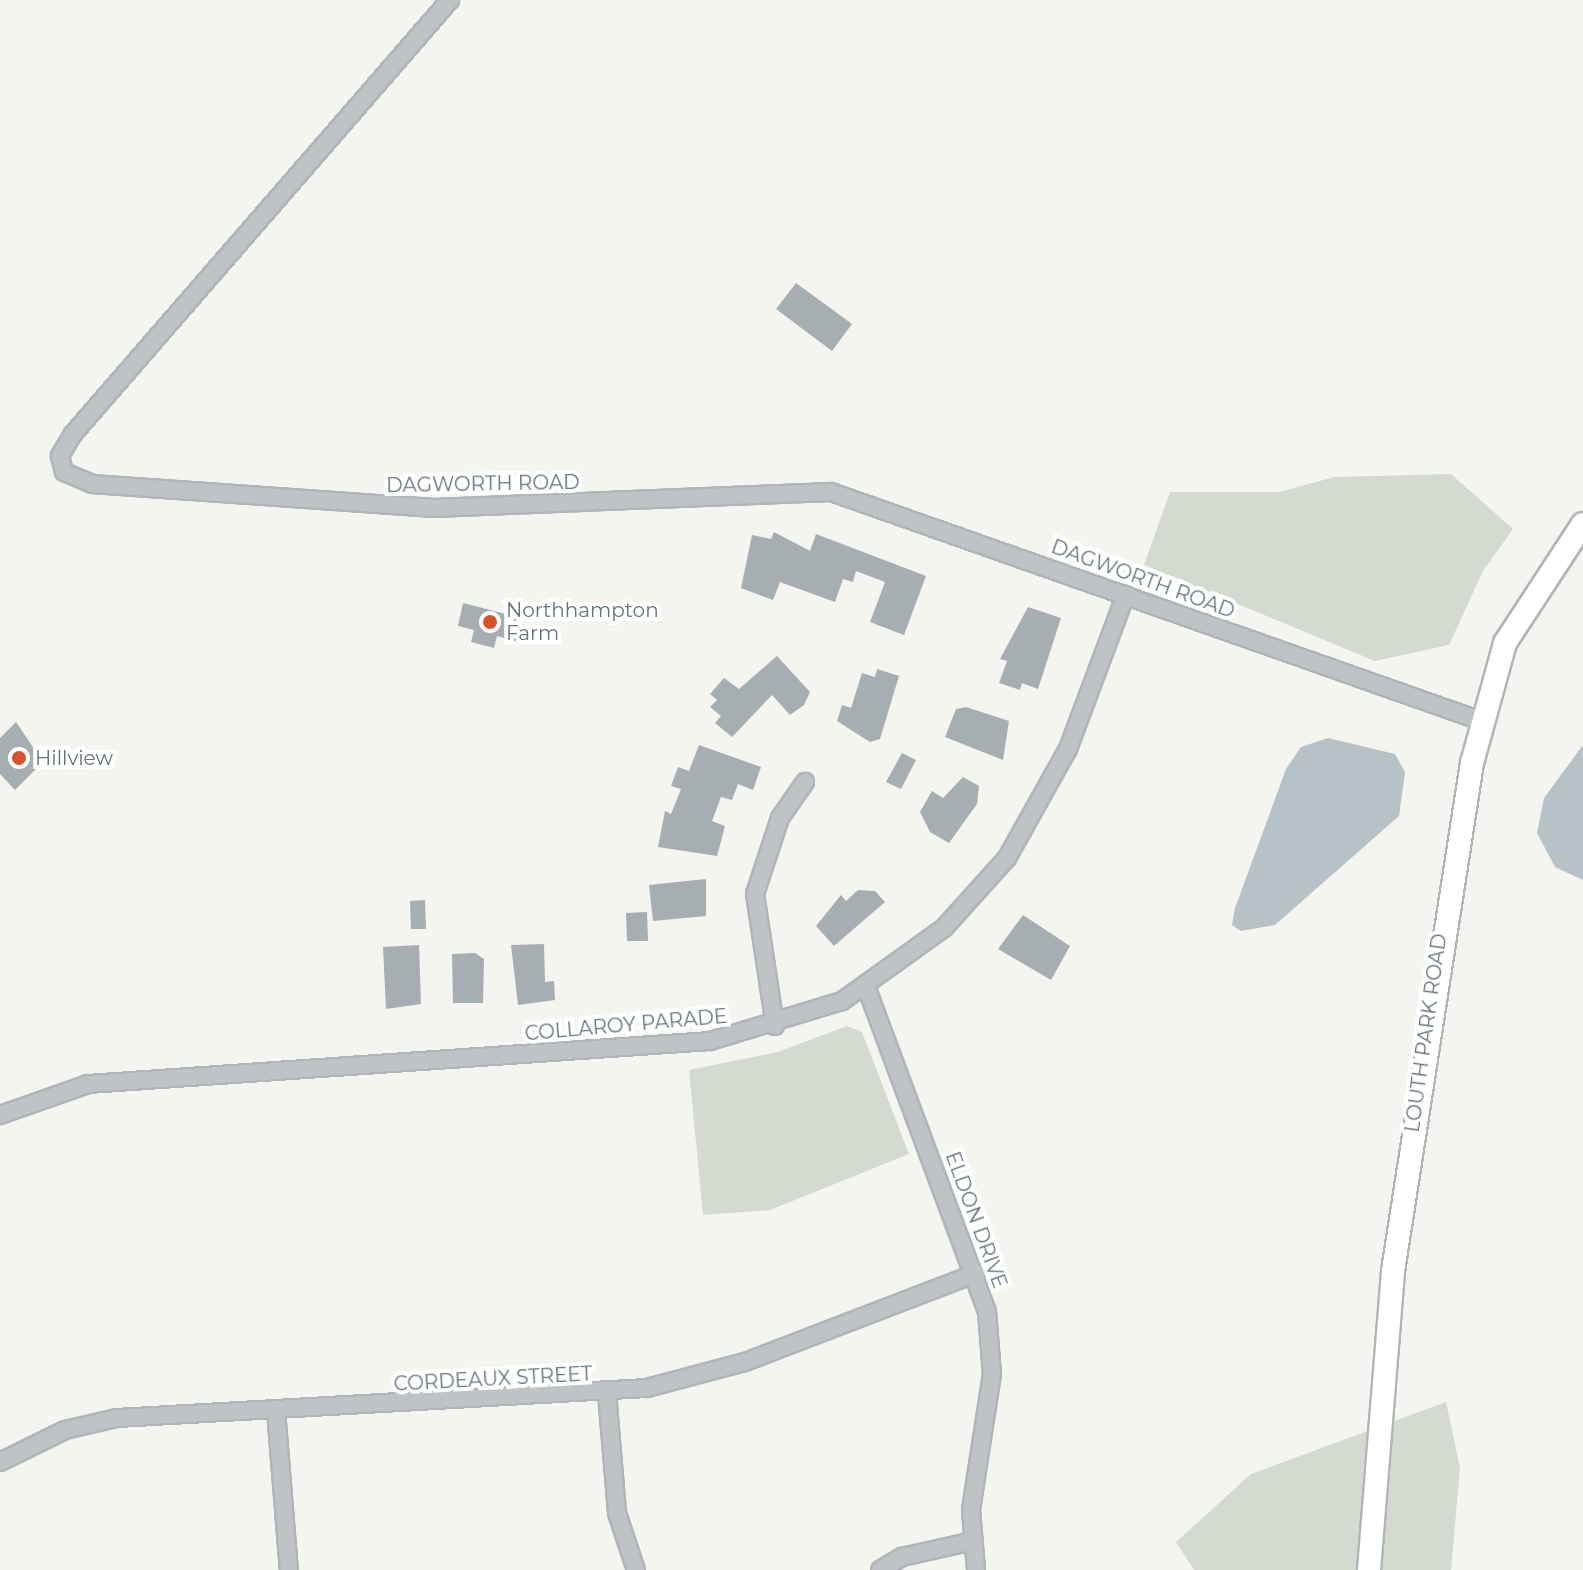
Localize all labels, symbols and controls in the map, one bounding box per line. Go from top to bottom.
street label: DAGWORTH ROAD [386,470,580,498]
street label: DAGWORTH ROAD [1048,535,1238,623]
place label: Northhampton Farm [506,598,659,645]
marker: Northhampton Farm [481,613,499,631]
place label: Hillview [35,746,113,770]
marker: Hillview [10,749,28,767]
street label: LOUTH PARK ROAD [1400,932,1452,1134]
street label: COLLAROY PARADE [524,1004,728,1046]
street label: ELDON DRIVE [940,1148,1012,1292]
street label: CORDEAUX STREET [393,1362,593,1396]

